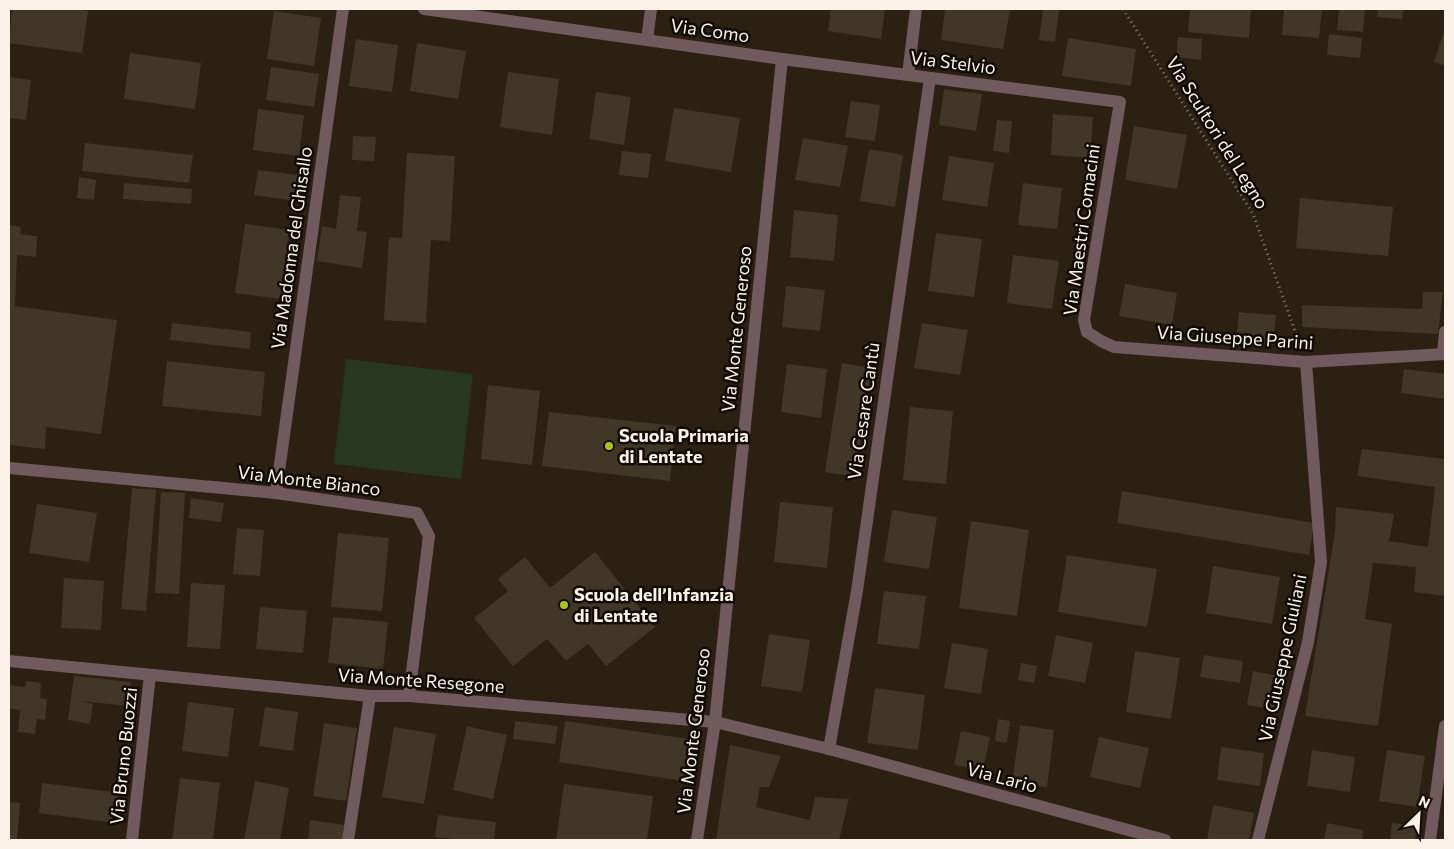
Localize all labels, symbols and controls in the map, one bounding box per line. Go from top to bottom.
street label: Via Como [669,14,751,46]
street label: Via Stelvio [909,46,997,78]
street label: Via Scultori del Legno [1162,52,1274,213]
street label: Via Maestri Comacini [1058,143,1104,317]
street label: Via Madonna del Ghisallo [266,145,316,351]
street label: Via Monte Generoso [716,245,756,413]
street label: Via Giuseppe Parini [1156,321,1314,353]
street label: Via Cesare Cantù [842,341,884,481]
place label: Scuola Primaria di Lentate [619,424,749,467]
marker: Scuola Primaria di Lentate [603,440,615,452]
street label: Via Monte Bianco [236,460,382,500]
street label: Via Giuseppe Giuliani [1253,572,1311,744]
place label: Scuola dell’Infanzia di Lentate [574,583,734,626]
marker: Scuola dell’Infanzia di Lentate [558,599,570,611]
street label: Via Monte Generoso [672,647,714,815]
street label: Via Monte Resegone [337,663,505,697]
street label: Via Bruno Buozzi [105,686,141,826]
street label: Via Lario [965,757,1040,797]
north arrow [1394,789,1444,839]
text: N [1416,792,1433,812]

